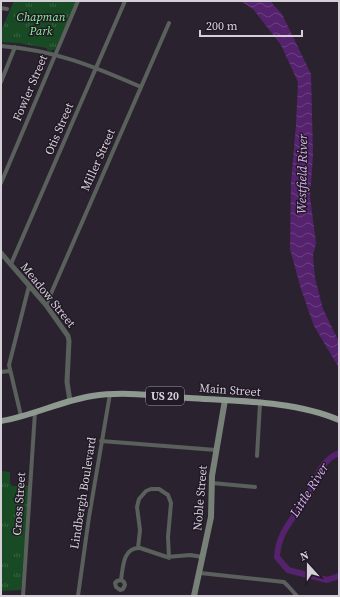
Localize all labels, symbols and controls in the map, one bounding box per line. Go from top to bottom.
park label: Chapman Park [17,9,66,39]
scale bar [200,12,302,38]
text: 200 m [206,18,238,34]
street label: Fowler Street [9,52,51,124]
street label: Otis Street [41,100,77,157]
street label: Miller Street [77,126,119,194]
water label: Westfield River [293,133,311,214]
street label: Meadow Street [17,259,79,331]
street label: Main Street [199,380,261,400]
road number: US 20 [146,387,184,405]
street label: Lindbergh Boulevard [66,436,100,550]
water label: Little River [285,459,333,521]
street label: Noble Street [189,465,211,531]
street label: Cross Street [9,472,29,536]
north arrow [288,545,328,585]
text: N [298,548,311,565]

